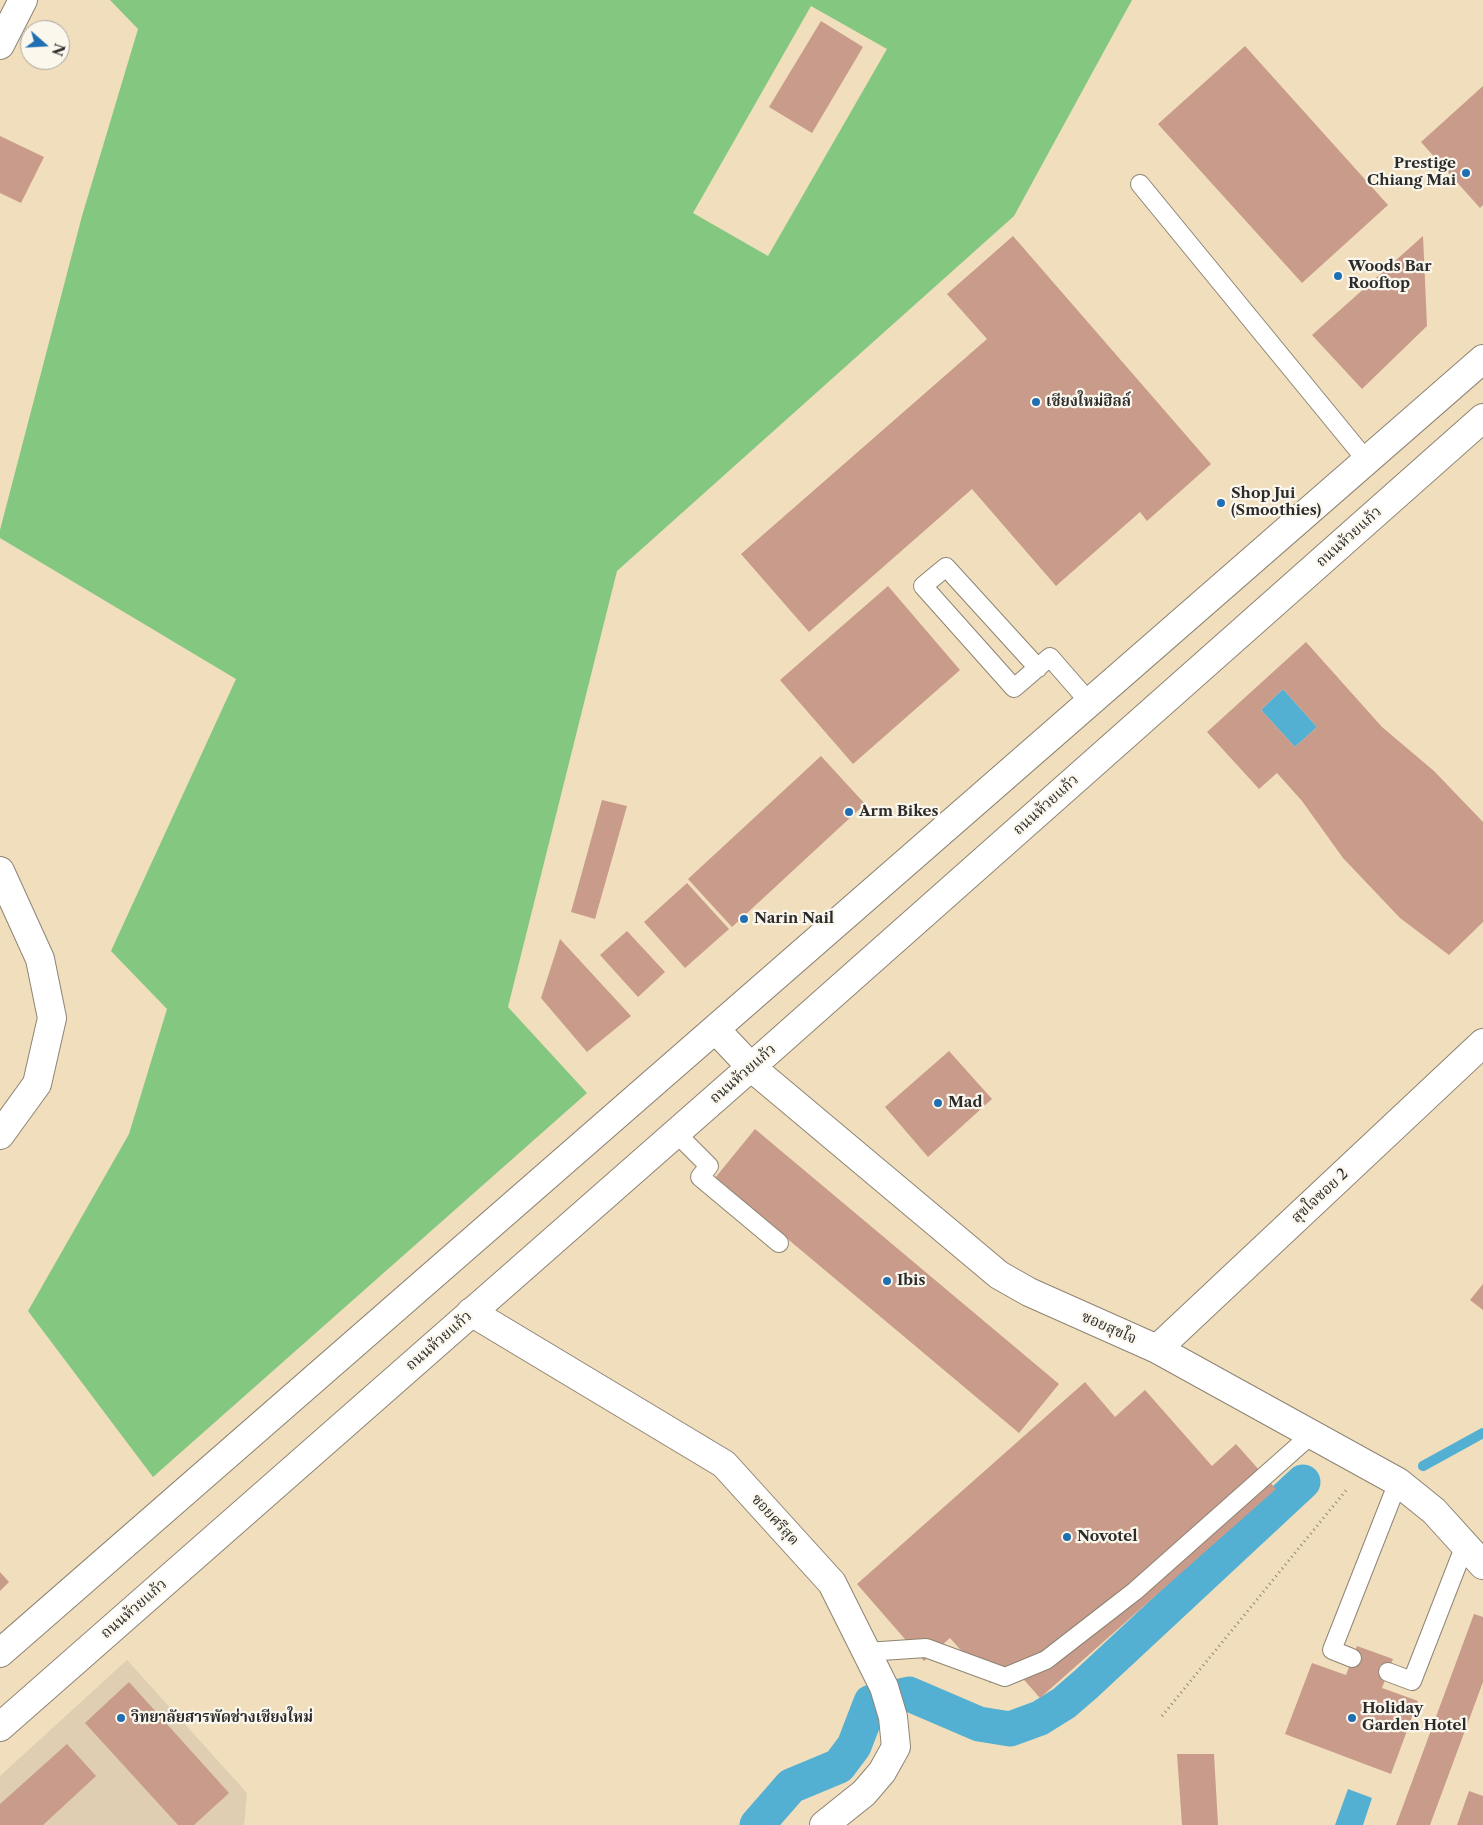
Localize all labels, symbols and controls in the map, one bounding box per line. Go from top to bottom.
north arrow [20,20,70,70]
text: N [48,41,69,58]
place label: Prestige Chiang Mai [1367,155,1456,190]
marker: Prestige Chiang Mai [1460,167,1472,179]
place label: Woods Bar Rooftop [1348,258,1432,293]
marker: Woods Bar Rooftop [1332,270,1344,282]
place label: เชียงใหม่ฮิลล์ [1046,393,1131,411]
marker: เชียงใหม่ฮิลล์ [1030,396,1042,408]
place label: Shop Jui (Smoothies) [1231,485,1321,520]
marker: Shop Jui (Smoothies) [1215,497,1227,509]
street label: ถนนห้วยแก้ว [1313,503,1385,571]
street label: ถนนห้วยแก้ว [1010,771,1082,839]
place label: Arm Bikes [859,803,939,821]
marker: Arm Bikes [843,806,855,818]
place label: Narin Nail [754,910,834,928]
marker: Narin Nail [738,913,750,925]
street label: ถนนห้วยแก้ว [706,1040,780,1108]
place label: Mad [948,1094,982,1112]
marker: Mad [932,1097,944,1109]
street label: สุขใจซอย 2 [1288,1165,1352,1227]
place label: Ibis [897,1272,925,1290]
marker: Ibis [881,1275,893,1287]
street label: ถนนห้วยแก้ว [402,1307,476,1375]
street label: ซอยสุขใจ [1079,1308,1139,1348]
street label: ซอยศรีสุด [747,1491,803,1549]
place label: Novotel [1077,1528,1138,1546]
marker: Novotel [1061,1531,1073,1543]
street label: ถนนห้วยแก้ว [97,1575,171,1643]
place label: Holiday Garden Hotel [1362,1700,1467,1735]
place label: วิทยาลัยสารพัดช่างเชียงใหม่ [131,1709,313,1727]
marker: วิทยาลัยสารพัดช่างเชียงใหม่ [115,1712,127,1724]
marker: Holiday Garden Hotel [1346,1712,1358,1724]

